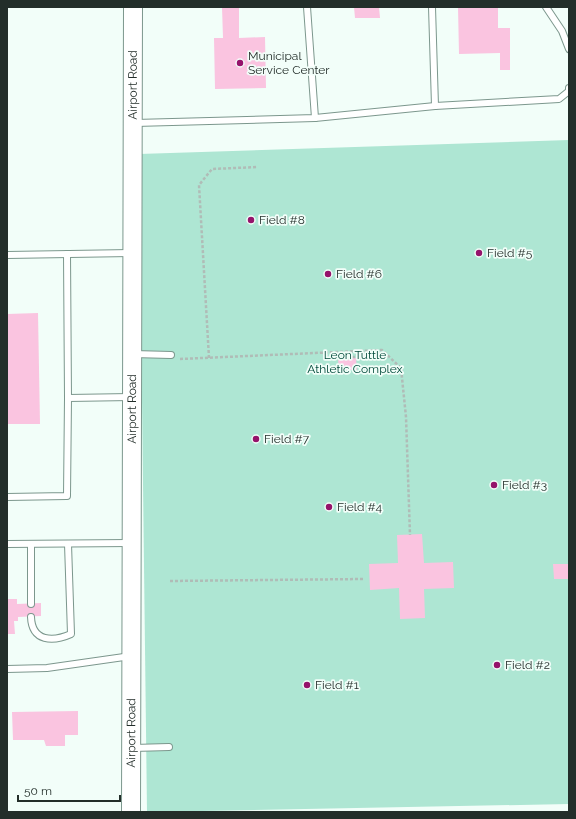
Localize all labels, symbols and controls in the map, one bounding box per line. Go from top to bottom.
place label: Municipal Service Center [248,49,330,77]
street label: Airport Road [126,50,140,120]
marker: Municipal Service Center [235,58,245,68]
place label: Field #8 [259,213,305,227]
marker: Field #8 [246,215,256,225]
place label: Field #5 [487,246,533,260]
marker: Field #5 [474,248,484,258]
place label: Field #6 [336,267,382,281]
marker: Field #6 [323,269,333,279]
park label: Leon Tuttle Athletic Complex [307,348,403,376]
street label: Airport Road [125,374,139,444]
place label: Field #7 [264,432,310,446]
marker: Field #7 [251,434,261,444]
place label: Field #3 [502,478,547,492]
marker: Field #3 [489,480,499,490]
place label: Field #4 [337,500,383,514]
marker: Field #4 [324,502,334,512]
place label: Field #2 [505,658,550,672]
marker: Field #2 [492,660,502,670]
place label: Field #1 [315,678,359,692]
marker: Field #1 [302,680,312,690]
street label: Airport Road [124,698,138,768]
scale bar [18,777,120,803]
text: 50 m [24,784,52,798]

